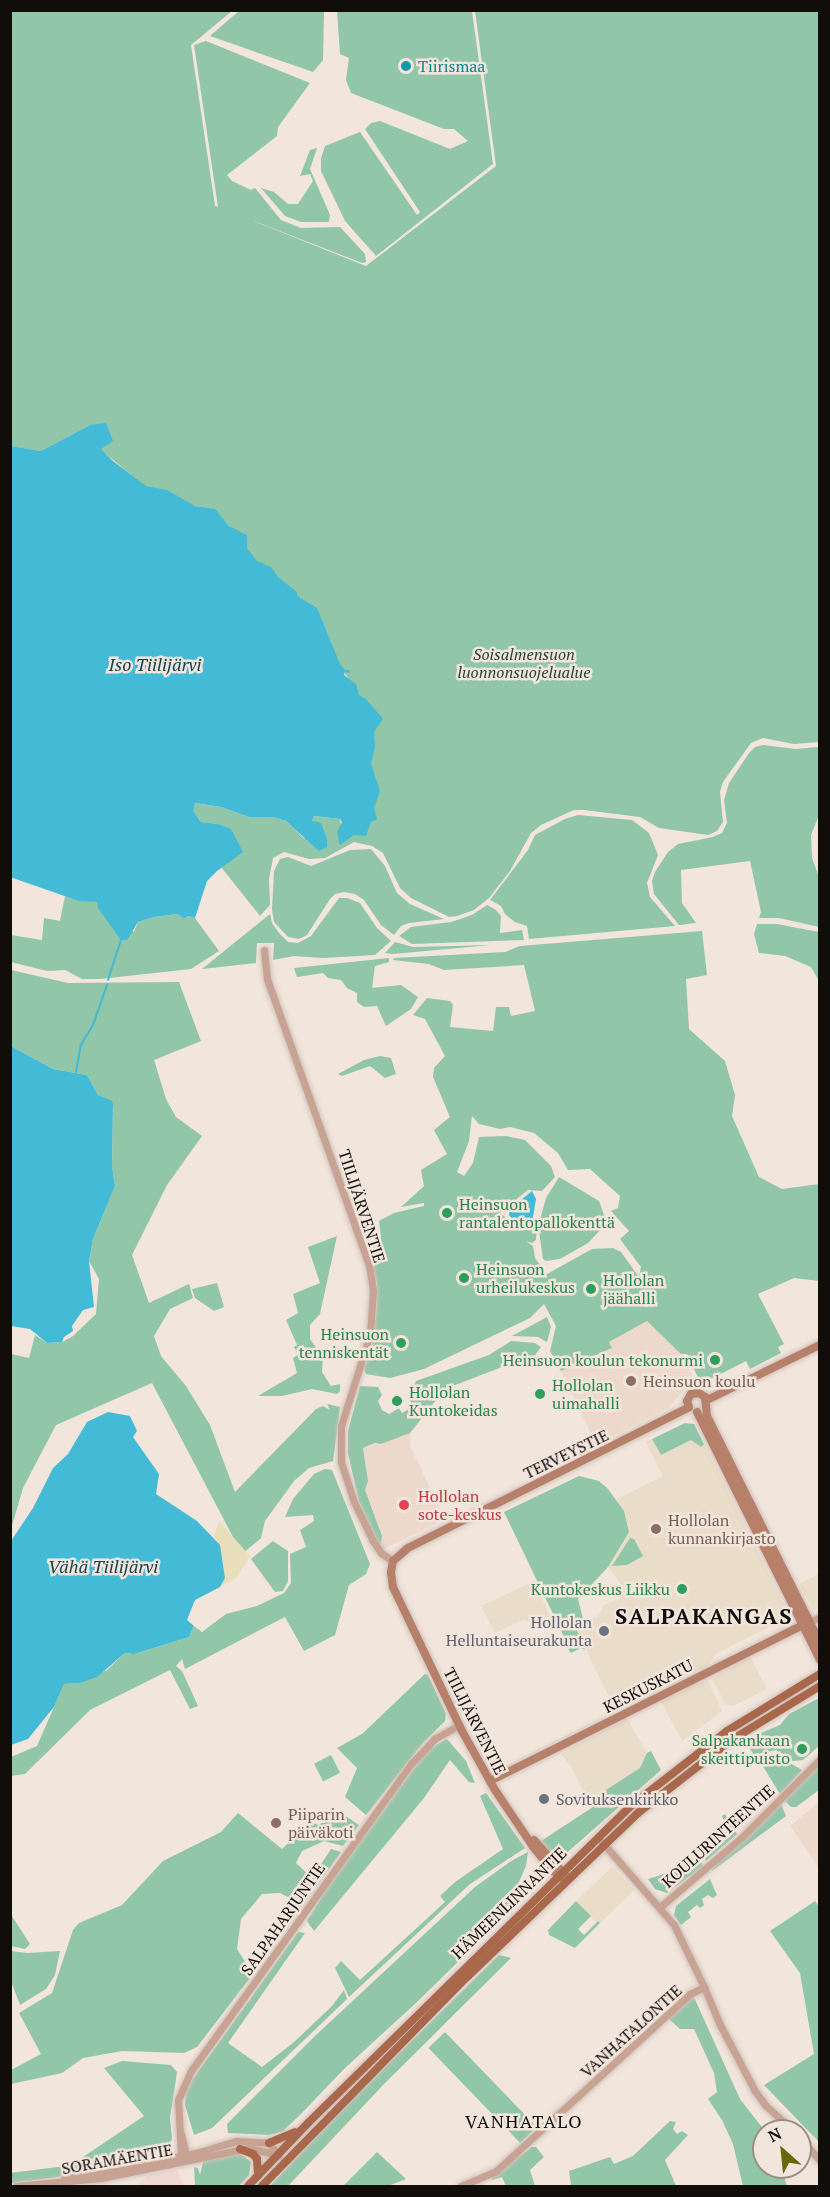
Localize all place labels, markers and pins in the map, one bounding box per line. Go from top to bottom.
place label: Tiirismaa [418,56,485,76]
marker: Tiirismaa [399,59,413,73]
place label: Heinsuon rantalentopallokenttä [459,1194,615,1232]
marker: Heinsuon rantalentopallokenttä [440,1206,454,1220]
place label: Heinsuon urheilukeskus [476,1259,575,1297]
place label: Hollolan jäähalli [603,1270,664,1308]
marker: Heinsuon urheilukeskus [457,1271,471,1285]
marker: Hollolan jäähalli [584,1282,598,1296]
place label: Heinsuon tenniskentät [299,1324,389,1362]
marker: Heinsuon tenniskentät [394,1336,408,1350]
place label: Heinsuon koulun tekonurmi [503,1350,703,1370]
marker: Heinsuon koulun tekonurmi [708,1353,722,1367]
place label: Heinsuon koulu [643,1371,755,1391]
marker: Heinsuon koulu [624,1374,638,1388]
place label: Hollolan uimahalli [552,1375,620,1413]
place label: Hollolan Kuntokeidas [409,1382,498,1420]
marker: Hollolan uimahalli [533,1387,547,1401]
marker: Hollolan Kuntokeidas [390,1394,404,1408]
place label: Hollolan sote-keskus [418,1486,502,1524]
marker: Hollolan sote-keskus [395,1496,413,1514]
place label: Hollolan kunnankirjasto [668,1510,776,1548]
marker: Hollolan kunnankirjasto [649,1522,663,1536]
place label: Kuntokeskus Liikku [531,1579,670,1599]
marker: Kuntokeskus Liikku [675,1582,689,1596]
place label: Hollolan Helluntaiseurakunta [446,1612,592,1650]
marker: Hollolan Helluntaiseurakunta [597,1624,611,1638]
place label: Salpakankaan skeittipuisto [692,1730,790,1768]
marker: Salpakankaan skeittipuisto [795,1742,809,1756]
place label: Sovituksenkirkko [556,1789,678,1809]
marker: Sovituksenkirkko [537,1792,551,1806]
place label: Piiparin päiväkoti [288,1804,354,1842]
marker: Piiparin päiväkoti [269,1816,283,1830]

